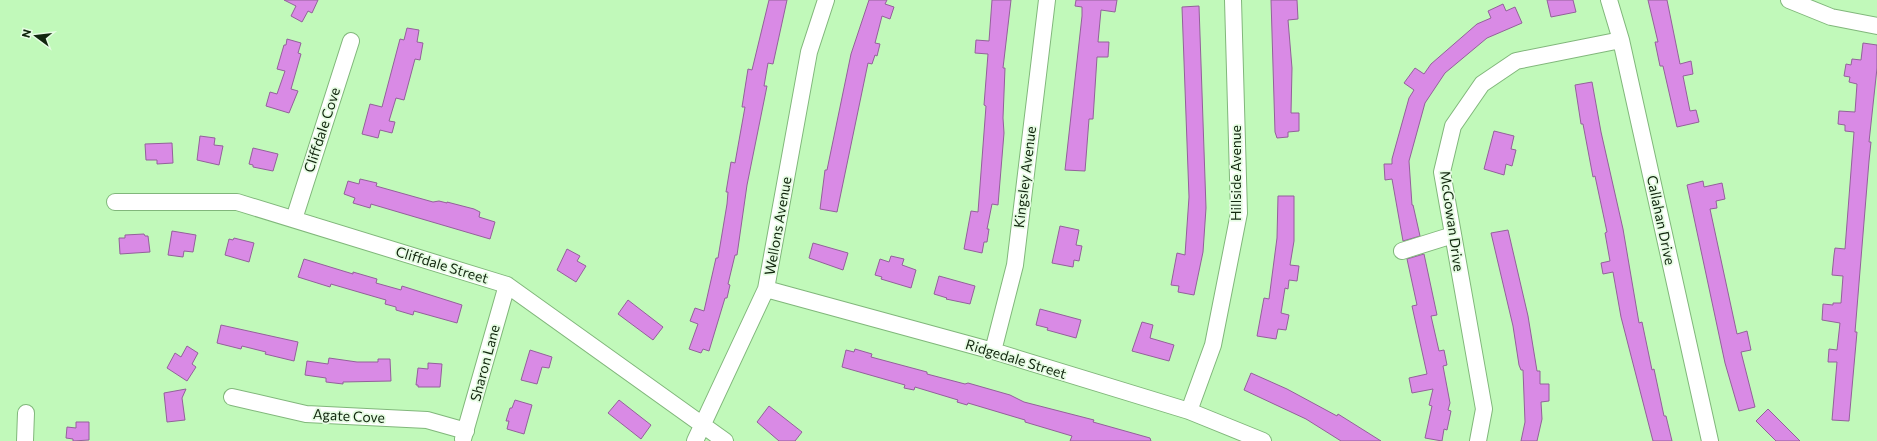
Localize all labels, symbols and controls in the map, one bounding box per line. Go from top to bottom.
north arrow [16,16,56,56]
text: N [19,28,33,39]
street label: Cliffdale Cove [300,85,343,174]
street label: Kingsley Avenue [1010,125,1039,229]
street label: Hillside Avenue [1227,125,1244,221]
street label: McGowan Drive [1437,169,1468,272]
street label: Callahan Drive [1644,174,1679,266]
street label: Wellons Avenue [760,175,795,277]
street label: Cliffdale Street [394,242,491,287]
street label: Sharon Lane [466,323,503,403]
street label: Ridgedale Street [964,335,1069,382]
street label: Agate Cove [313,405,385,426]

